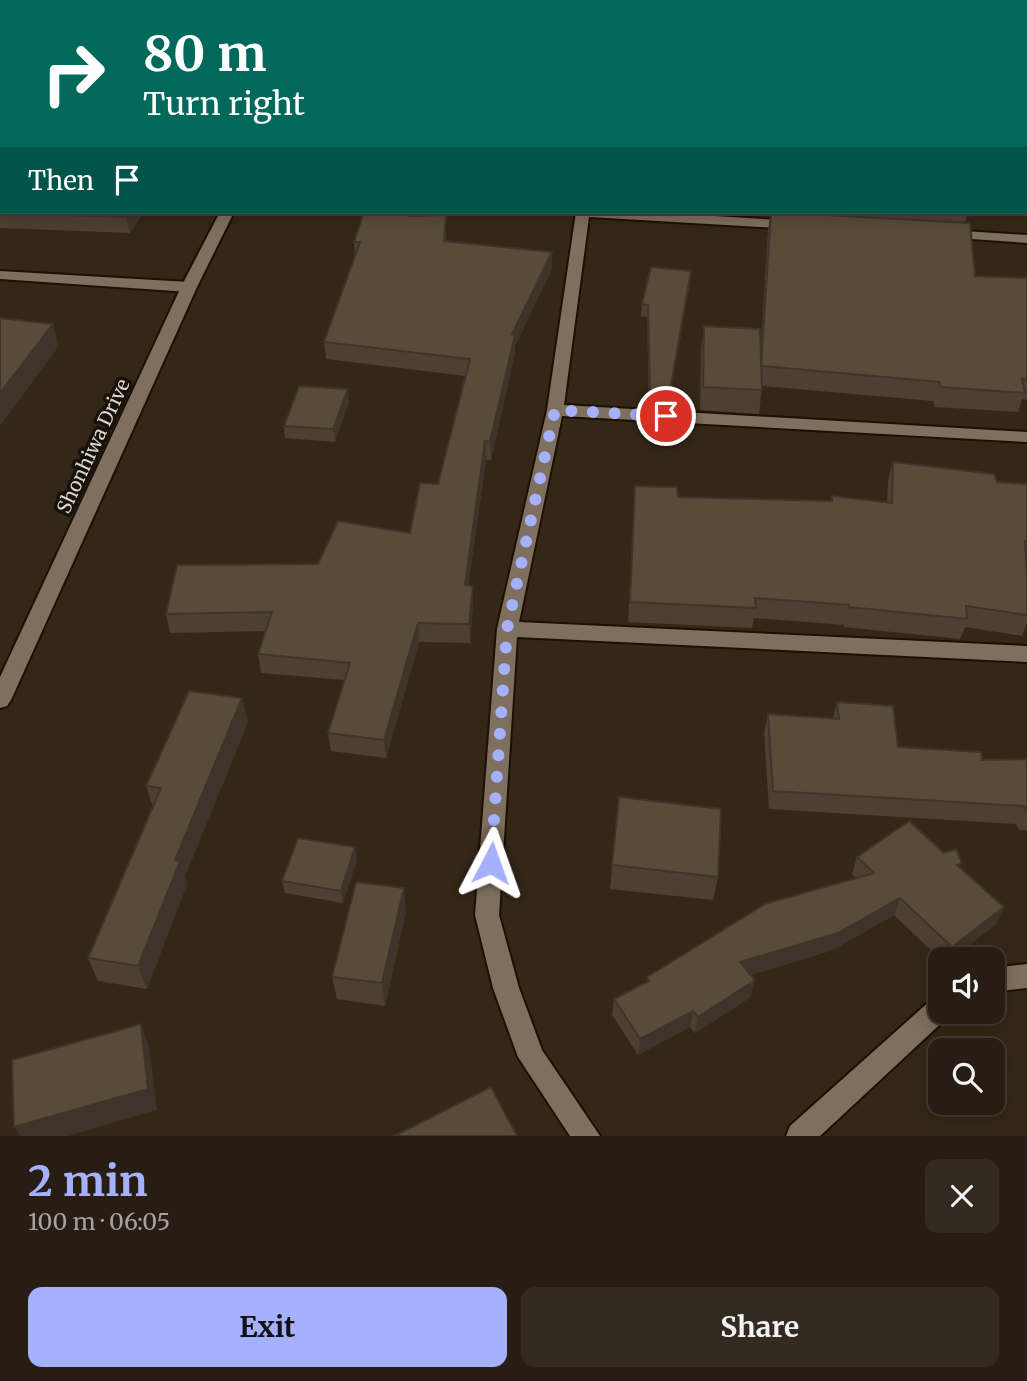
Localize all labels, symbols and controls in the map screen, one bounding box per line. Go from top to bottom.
text: 80 m [143,23,266,84]
icon: right [28,28,119,119]
text: Turn right [143,84,305,124]
icon: arrive [108,161,146,199]
text: Then [28,164,94,197]
street label: Shonhiwa Drive [51,375,135,517]
pin [636,386,696,446]
icon: arrive [647,397,685,435]
position arrow [454,826,528,900]
map controls [928,947,1005,1115]
button: sound [928,947,1005,1024]
button: search [928,1038,1005,1115]
text: 2 min [28,1155,148,1207]
button: close [925,1159,999,1233]
text: 100 m · 06:05 [28,1207,170,1236]
button: Exit [28,1287,507,1367]
button: Share [521,1287,999,1367]

